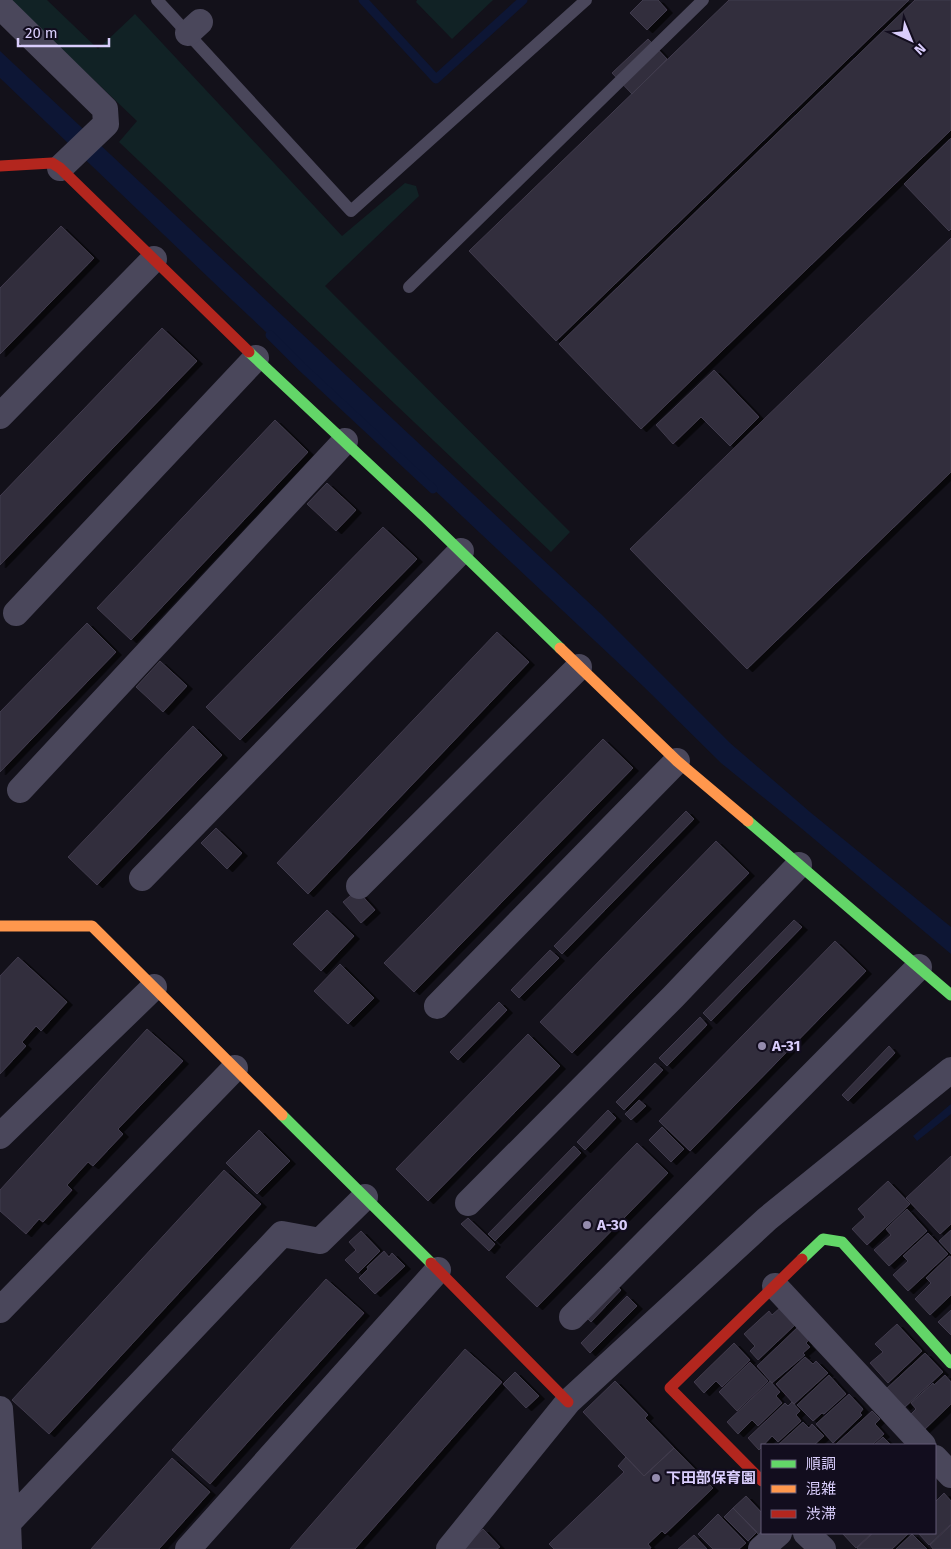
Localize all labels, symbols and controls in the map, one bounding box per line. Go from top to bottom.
scale bar [18,15,109,47]
north arrow [886,15,936,65]
text: 20 m [25,24,58,42]
text: N [910,40,929,58]
place label: A-31 [771,1037,800,1055]
marker: A-31 [756,1040,768,1052]
place label: A-30 [596,1216,628,1234]
marker: A-30 [581,1219,593,1231]
legend [761,1444,936,1534]
text: 順調 [806,1455,836,1473]
place label: 下田部保育園 [666,1469,756,1487]
marker: 下田部保育園 [650,1472,662,1484]
text: 混雑 [806,1480,836,1498]
text: 渋滞 [806,1505,836,1523]

